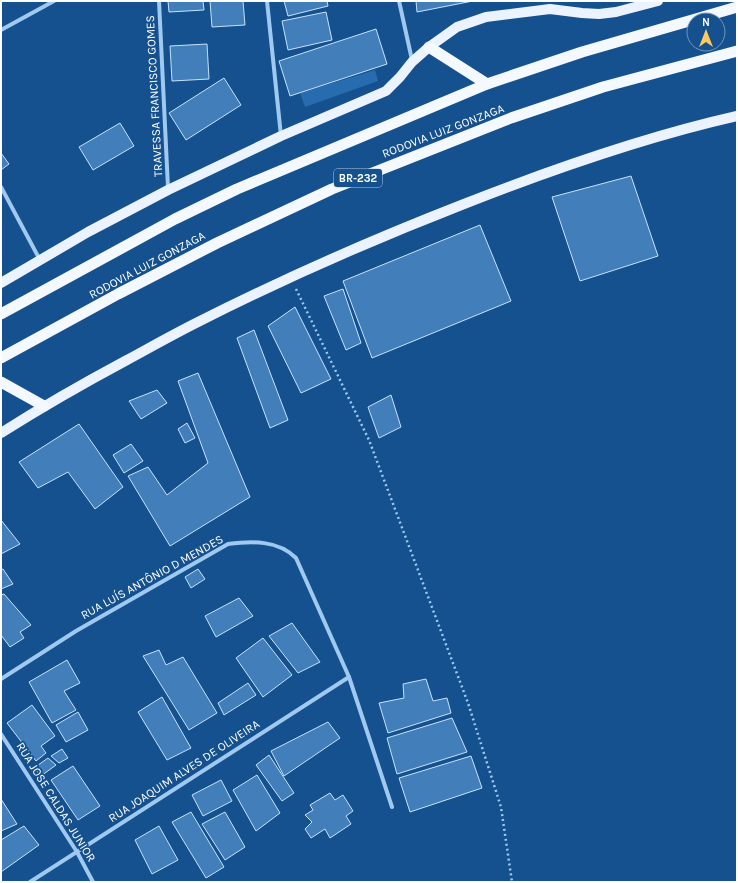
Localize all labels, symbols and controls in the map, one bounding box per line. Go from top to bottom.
north arrow [686,12,726,52]
street label: TRAVESSA FRANCISCO GOMES [143,15,165,177]
text: N [702,16,710,29]
street label: RODOVIA LUIZ GONZAGA [380,101,506,161]
road number: BR-232 [334,169,382,187]
street label: RODOVIA LUIZ GONZAGA [87,228,208,302]
street label: RUA LUÍS ANTÔNIO D MENDES [78,531,226,622]
street label: RUA JOAQUIM ALVES DE OLIVEIRA [106,717,262,825]
street label: RUA JOSE CALDAS JUNIOR [13,740,99,864]

